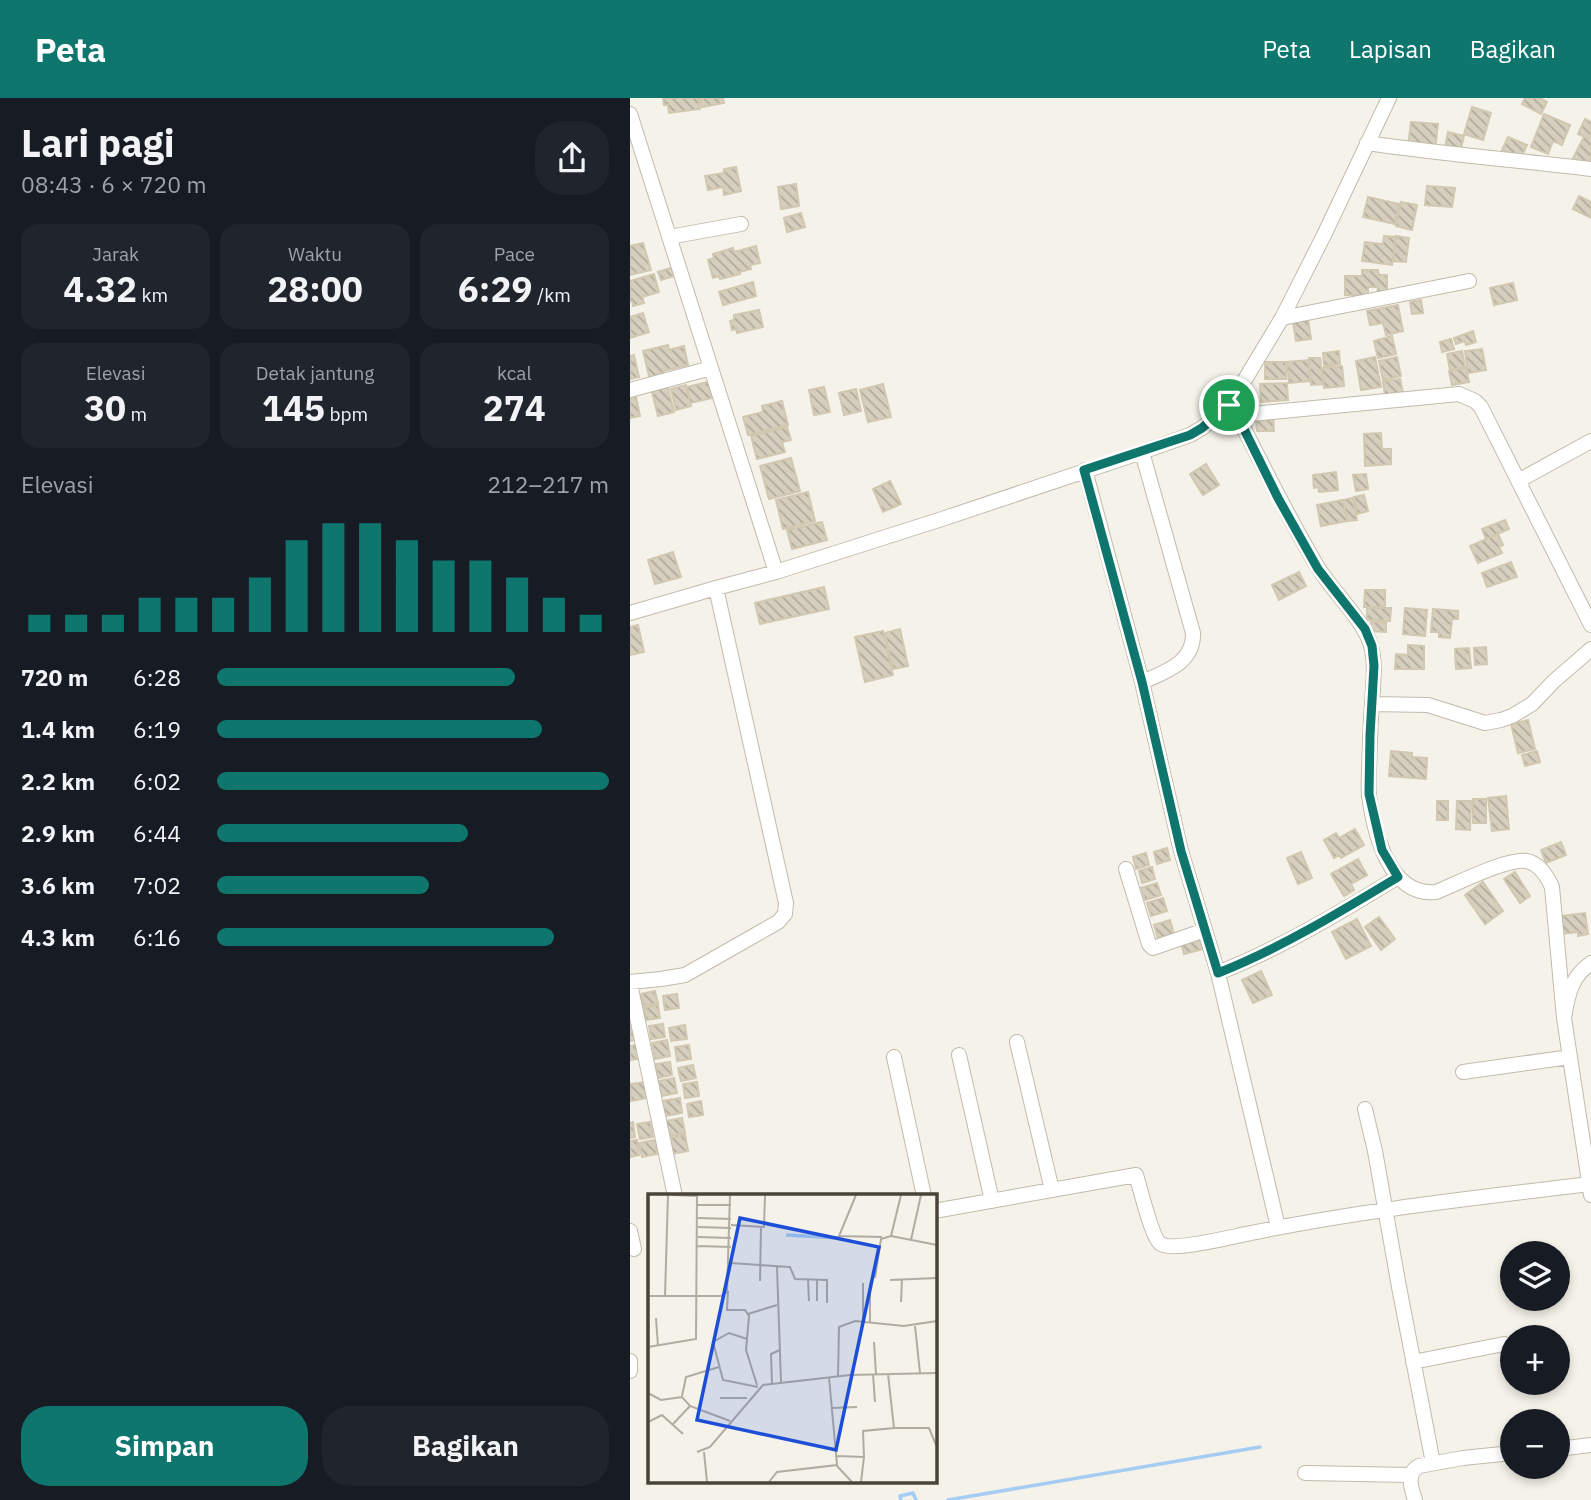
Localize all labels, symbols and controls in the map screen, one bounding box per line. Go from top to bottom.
text: Peta [35,28,106,71]
text: Peta [1263,33,1311,65]
text: Lapisan [1349,33,1432,65]
text: Bagikan [1470,33,1556,65]
text: Lari pagi [21,118,175,167]
button: share [535,121,609,195]
text: 08:43 · 6 × 720 m [21,169,207,199]
text: Jarak [92,242,139,266]
text: Waktu [288,242,342,266]
text: Pace [494,242,535,266]
text: 4.32 [63,266,137,312]
text: 28:00 [267,266,363,312]
text: 6:29 [458,266,532,312]
text: km [137,283,168,307]
text: /km [532,283,571,307]
text: Elevasi [86,361,146,385]
text: Detak jantung [256,361,374,385]
text: kcal [497,361,532,385]
pin [1199,375,1259,435]
text: 30 [84,385,126,431]
text: 145 [262,385,325,431]
text: 274 [483,385,546,431]
icon: arrive [1210,386,1248,424]
text: m [126,402,147,426]
text: bpm [325,402,368,426]
text: Elevasi [21,469,93,499]
text: 212–217 m [487,469,609,499]
text: 720 m [21,662,88,692]
text: 6:28 [133,662,181,692]
text: 1.4 km [21,714,95,744]
text: 6:19 [133,714,181,744]
text: 2.2 km [21,766,95,796]
text: 6:02 [133,766,181,796]
text: 2.9 km [21,818,95,848]
text: 6:44 [133,818,181,848]
text: 3.6 km [21,870,95,900]
text: 7:02 [133,870,181,900]
text: 4.3 km [21,922,95,952]
text: 6:16 [133,922,181,952]
inset map [648,1194,936,1482]
map controls [1500,1241,1570,1479]
button: layers [1500,1241,1570,1311]
button: + [1500,1325,1570,1395]
button: Simpan [21,1406,308,1486]
button: Bagikan [322,1406,609,1486]
button: − [1500,1409,1570,1479]

